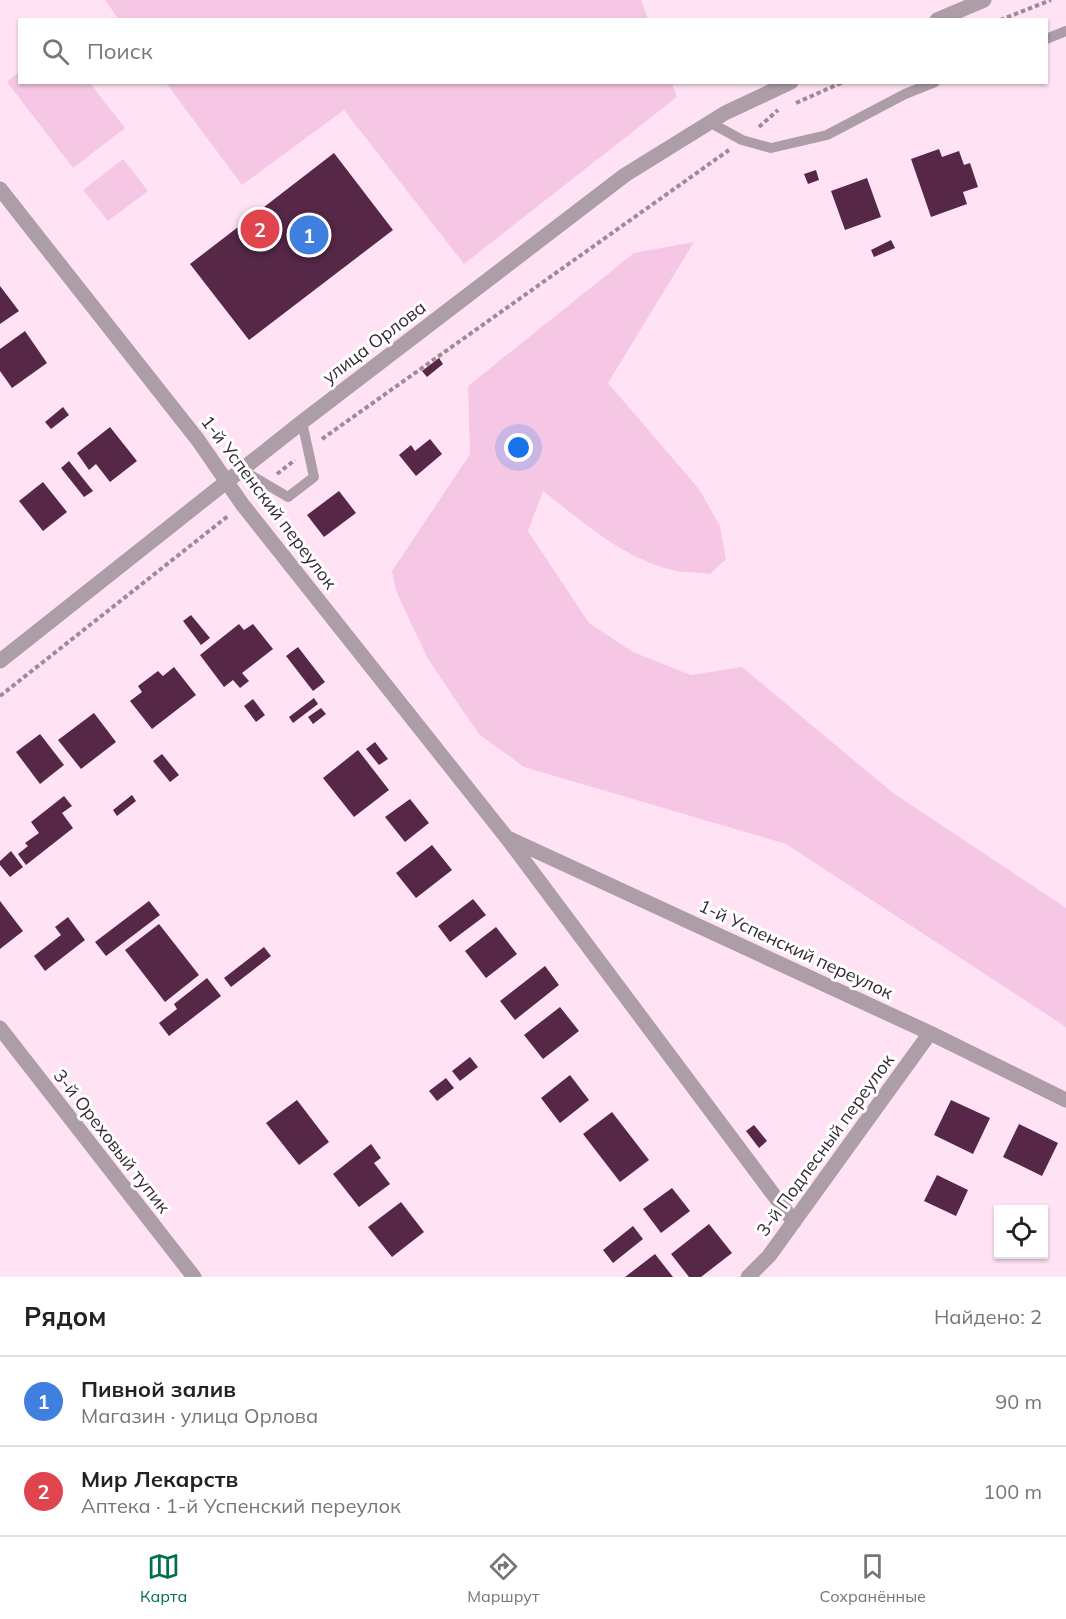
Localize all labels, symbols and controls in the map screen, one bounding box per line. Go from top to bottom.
search box [18,18,1048,84]
icon: search [39,35,72,68]
text: Поиск [87,37,153,65]
pin: 2 [240,206,280,252]
pin: 1 [290,212,328,258]
street label: улица Орлова [318,296,430,388]
street label: 1-й Успенский переулок [196,411,342,594]
your location [504,433,533,462]
street label: 1-й Успенский переулок [695,894,897,1004]
street label: 3-й Подлесный переулок [751,1049,899,1241]
street label: 3-й Ореховый тупик [49,1064,176,1218]
map controls [994,1205,1048,1259]
button: locate [994,1205,1048,1259]
text: Рядом [24,1300,107,1333]
text: Найдено: 2 [934,1304,1042,1329]
text: Пивной залив [81,1375,236,1403]
text: 1 [38,1389,50,1414]
text: 90 m [995,1389,1042,1414]
text: Магазин · улица Орлова [81,1403,318,1428]
text: Мир Лекарств [81,1465,238,1493]
text: 2 [38,1479,50,1504]
text: 100 m [983,1479,1042,1504]
text: Аптека · 1-й Успенский переулок [81,1493,401,1518]
tab: Карта [140,1550,187,1606]
tab: Маршрут [467,1550,539,1606]
tab: Сохранённые [819,1550,926,1606]

